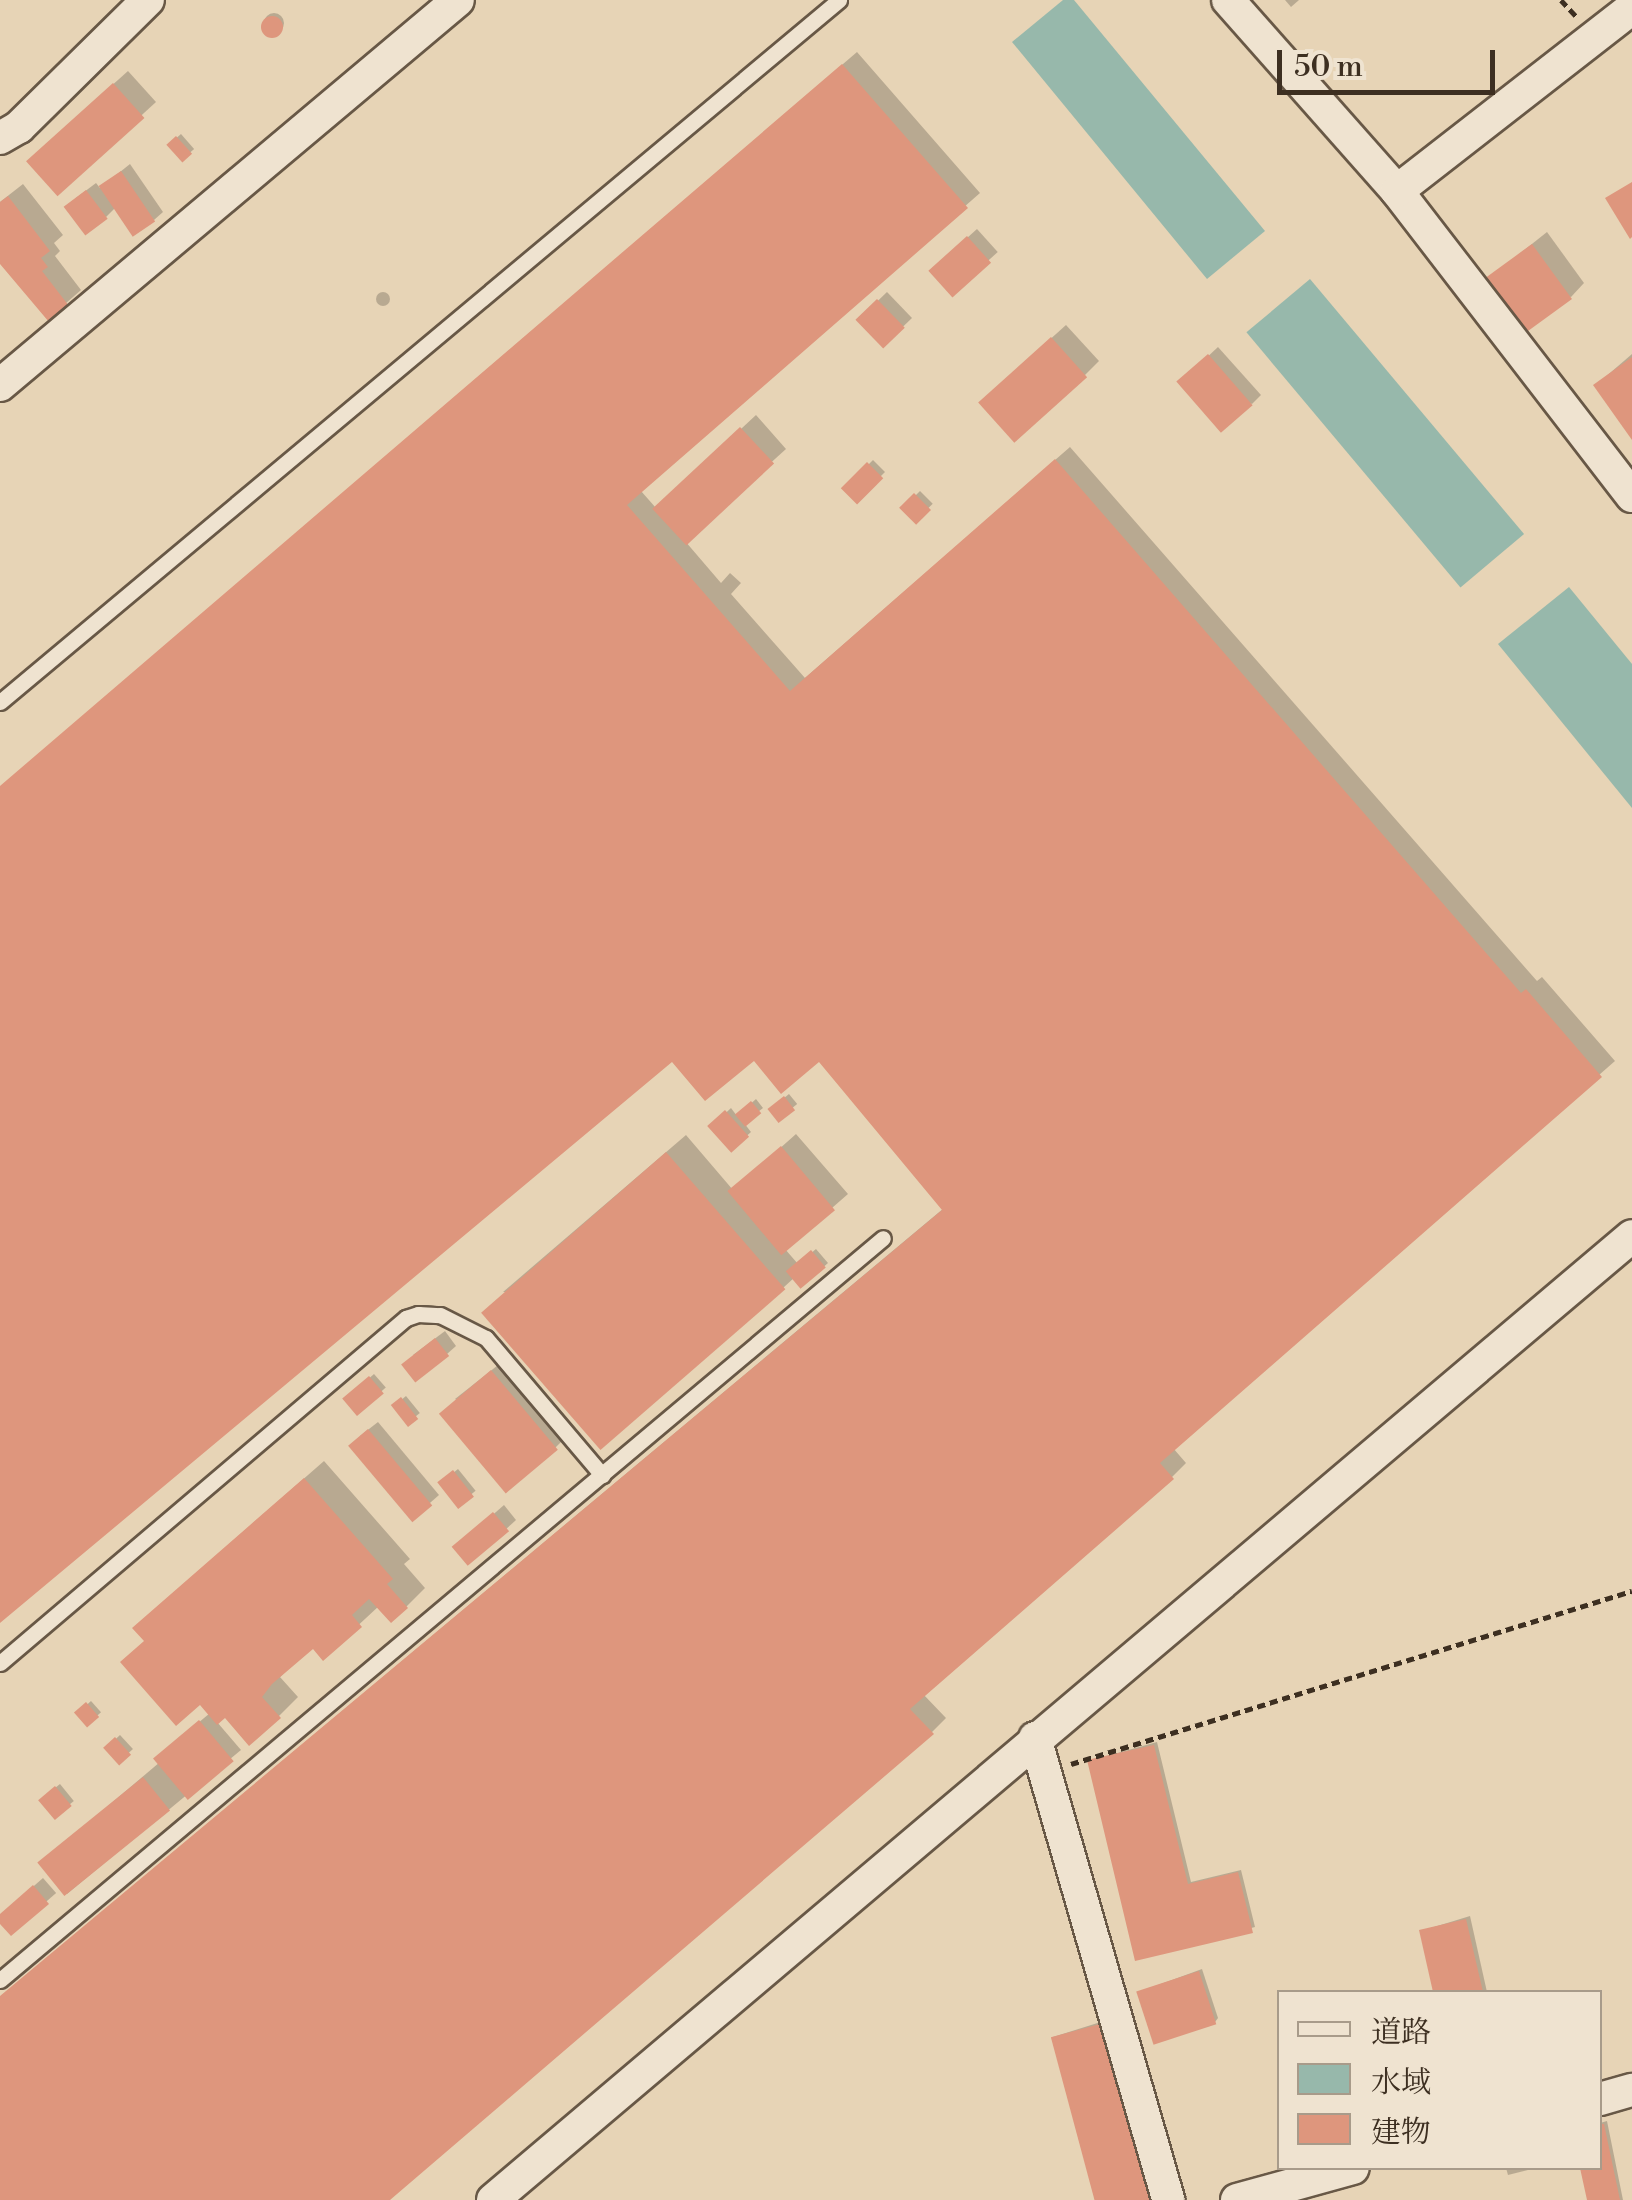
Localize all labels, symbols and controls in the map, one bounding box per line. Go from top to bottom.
scale bar [1282,30,1500,92]
text: 50 m [1294,48,1363,86]
legend [1277,1990,1602,2170]
text: 道路 [1371,2014,1431,2052]
text: 水域 [1371,2064,1431,2102]
text: 建物 [1371,2114,1431,2152]

